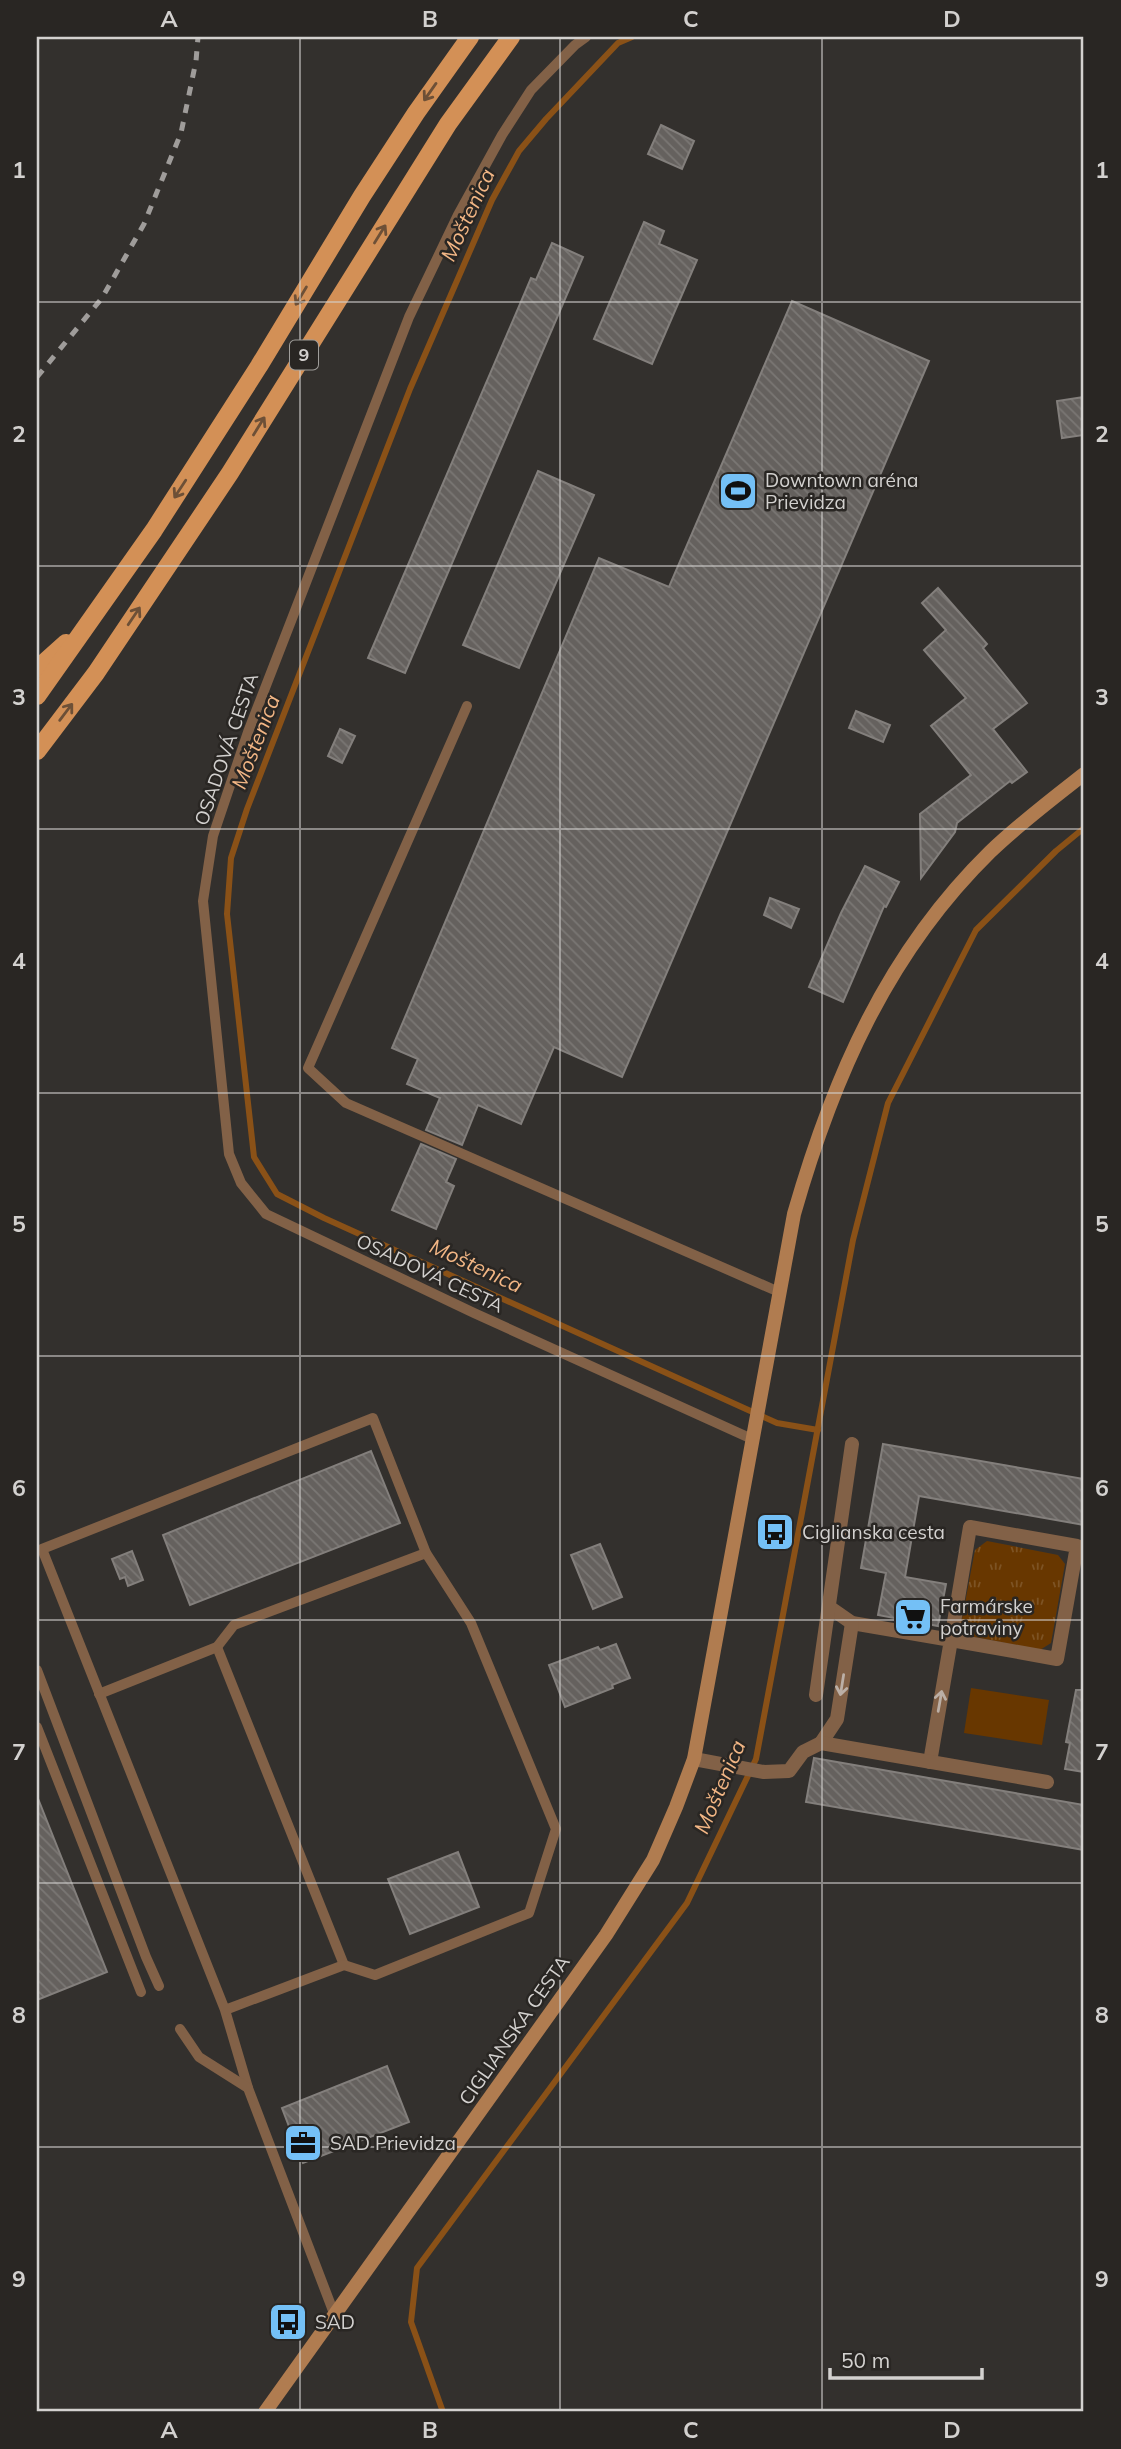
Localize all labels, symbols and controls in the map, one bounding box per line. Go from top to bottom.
text: A [160,4,178,33]
text: B [422,4,438,33]
text: C [683,4,699,33]
text: D [943,4,961,33]
one-way arrow [423,82,437,101]
text: 1 [12,155,26,184]
text: 1 [1095,155,1109,184]
water label: Moštenica [434,164,500,265]
one-way arrow [374,224,388,244]
one-way arrow [294,286,308,306]
road number: 9 [290,340,318,370]
one-way arrow [252,417,267,436]
text: 2 [12,419,26,448]
text: 2 [1095,419,1109,448]
place label: Downtown aréna Prievidza [765,468,918,514]
sports icon: Downtown aréna Prievidza [717,470,759,512]
one-way arrow [172,479,187,498]
one-way arrow [127,607,141,626]
street label: OSADOVÁ CESTA [189,670,263,828]
text: 3 [12,682,26,711]
text: 3 [1095,682,1109,711]
water label: Moštenica [225,691,285,793]
one-way arrow [59,703,74,722]
text: 4 [12,946,26,975]
text: 4 [1095,946,1109,975]
text: 5 [12,1209,26,1238]
text: 5 [1095,1209,1109,1238]
street label: OSADOVÁ CESTA [353,1228,507,1318]
water label: Moštenica [426,1232,527,1298]
text: 6 [12,1473,26,1502]
text: 6 [1095,1473,1109,1502]
bus stop icon: Ciglianska cesta [754,1511,796,1553]
place label: Ciglianska cesta [802,1520,945,1544]
place label: Farmárske potraviny [940,1594,1033,1640]
supermarket icon: Farmárske potraviny [892,1596,934,1638]
one-way arrow [835,1673,848,1696]
one-way arrow [934,1690,947,1713]
water label: Moštenica [688,1736,750,1837]
text: 7 [12,1737,26,1766]
text: 7 [1095,1737,1109,1766]
street label: CIGLIANSKA CESTA [453,1951,575,2109]
text: 8 [12,2000,26,2029]
text: 8 [1095,2000,1109,2029]
office icon: SAD Prievidza [282,2122,324,2164]
place label: SAD Prievidza [330,2131,456,2155]
text: 9 [12,2264,26,2293]
text: 9 [1095,2264,1109,2293]
bus stop icon: SAD [267,2301,309,2343]
place label: SAD [315,2310,355,2334]
scale bar [830,2337,983,2381]
text: 50 m [841,2347,890,2373]
text: A [160,2415,178,2444]
text: B [422,2415,438,2444]
text: C [683,2415,699,2444]
text: D [943,2415,961,2444]

